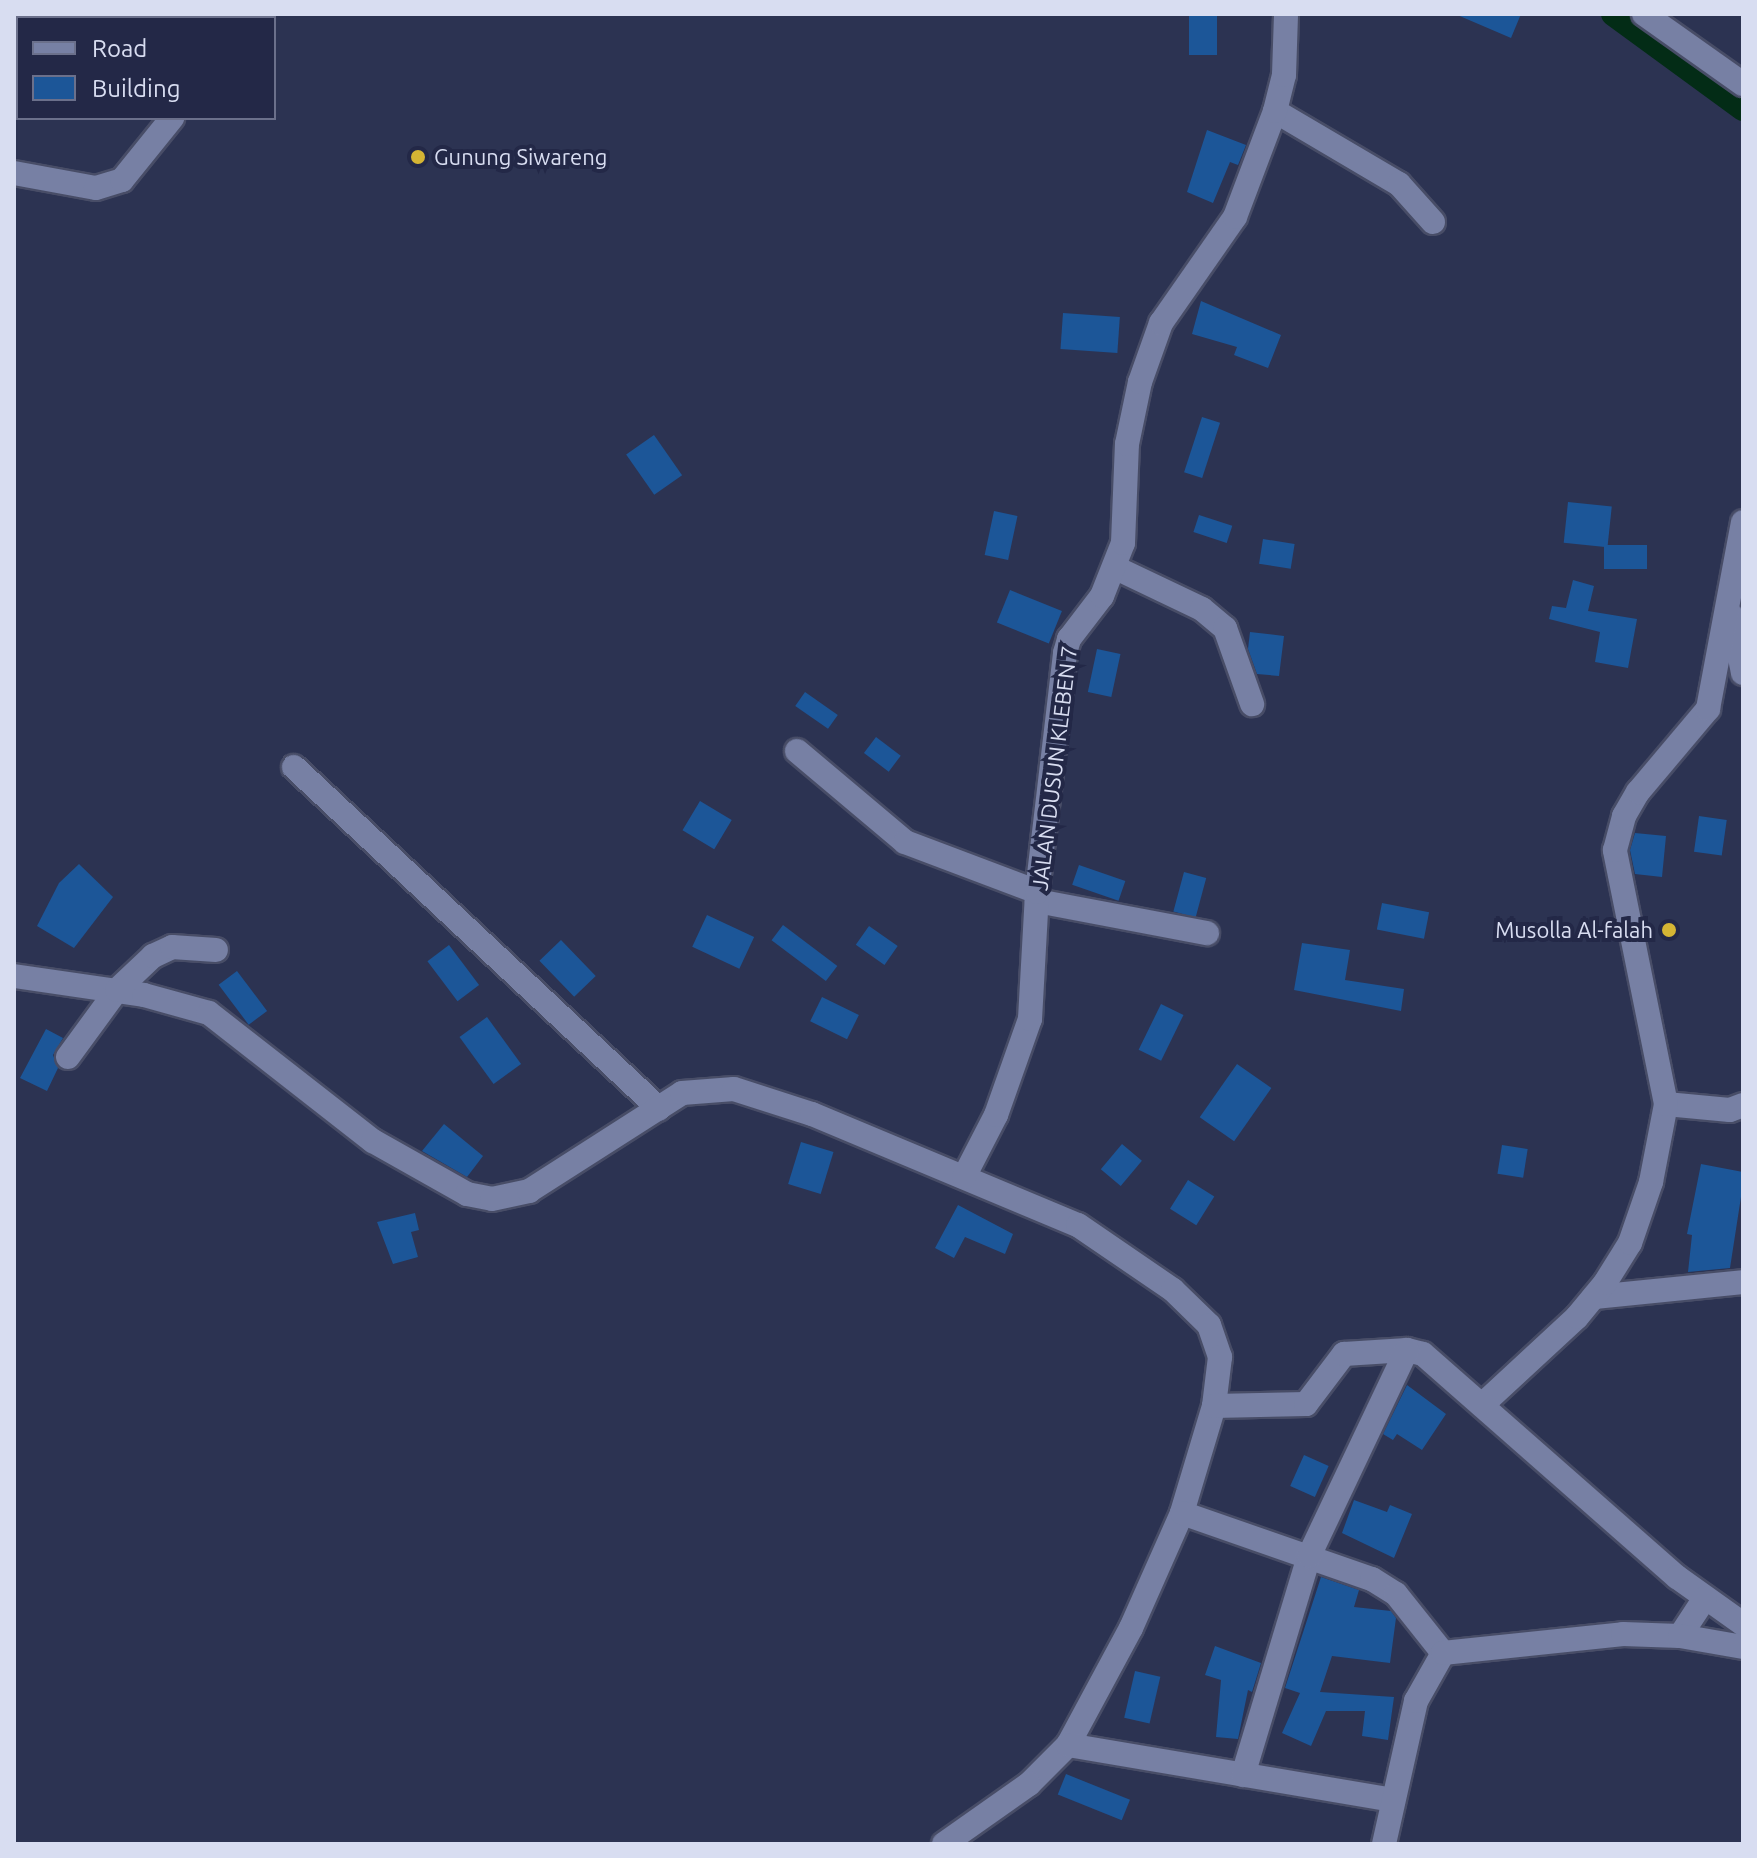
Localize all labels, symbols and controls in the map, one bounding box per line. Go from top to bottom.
legend [16,16,276,120]
text: Road [92,35,147,62]
text: Building [92,75,180,102]
place label: Gunung Siwareng [434,144,607,170]
marker: Gunung Siwareng [409,148,427,166]
street label: JALAN DUSUN KLEBEN 7 [1026,644,1082,892]
place label: Musolla Al-falah [1495,917,1653,943]
marker: Musolla Al-falah [1660,921,1678,939]

